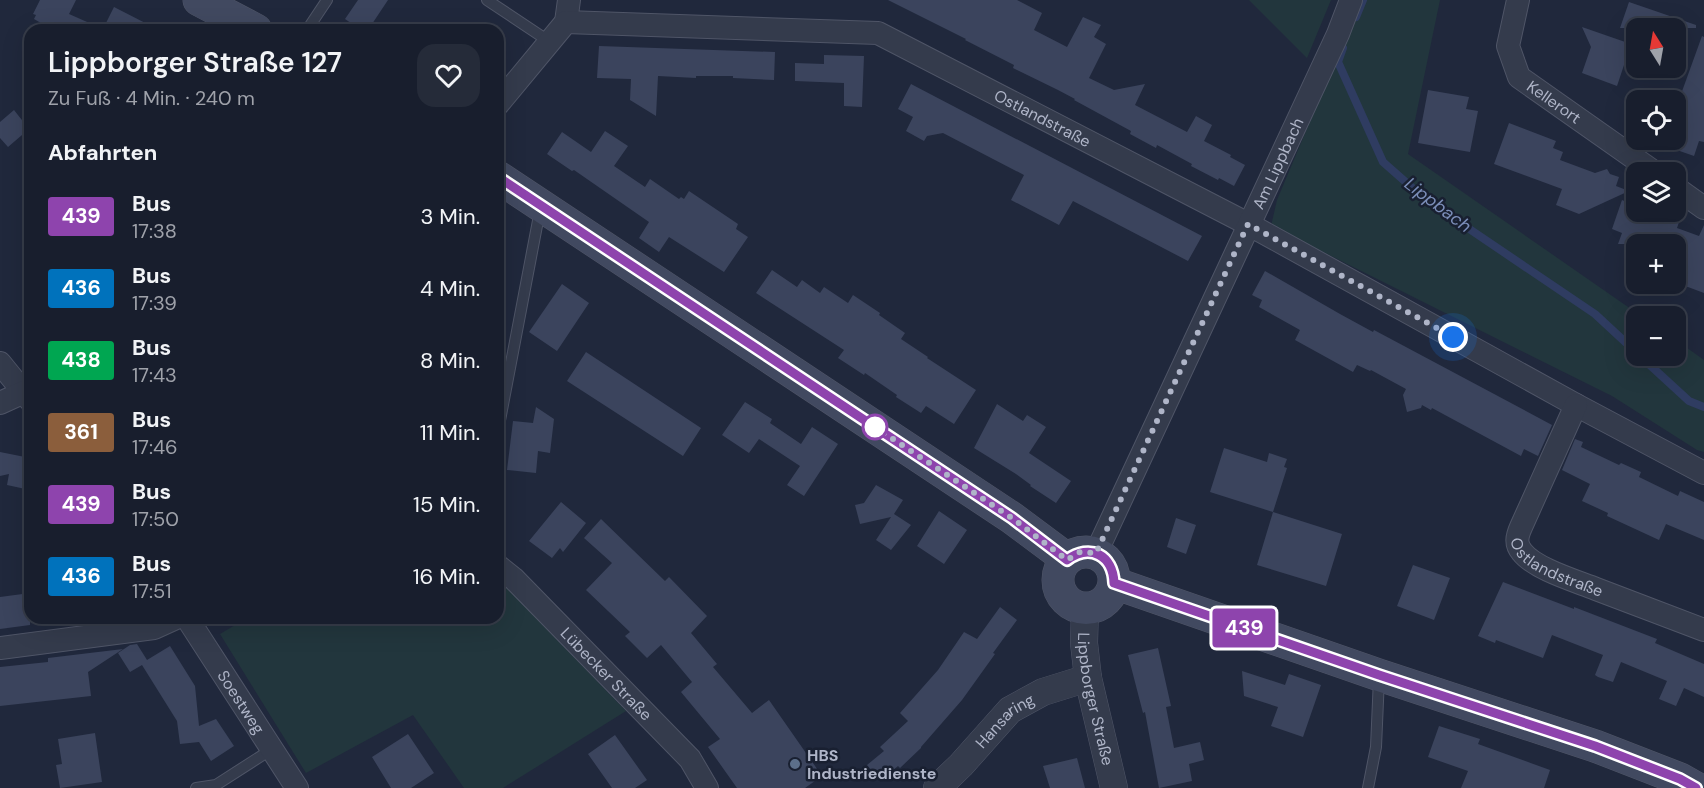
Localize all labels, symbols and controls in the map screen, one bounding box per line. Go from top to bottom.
north arrow [1626,18,1686,78]
map controls [1626,18,1686,366]
text: Lippborger Straße 127 [48,44,342,81]
button: heart [417,44,480,107]
street label: Kellerort [1523,76,1585,128]
text: Zu Fuß · 4 Min. · 240 m [48,85,255,111]
street label: Ostlandstraße [991,85,1094,152]
button: locate [1626,90,1686,150]
street label: Am Lippbach [1248,114,1309,213]
text: Abfahrten [48,138,157,167]
button: layers [1626,162,1686,222]
water label: Lippbach [1400,172,1476,238]
text: Bus [132,189,171,218]
text: 439 [61,202,101,230]
text: 3 Min. [420,202,480,231]
text: 17:38 [132,218,177,244]
button: + [1626,234,1686,294]
text: Bus [132,261,171,290]
text: 436 [61,274,101,302]
text: 4 Min. [420,274,480,303]
text: 17:39 [132,290,177,316]
button: − [1626,306,1686,366]
your location [1438,322,1468,352]
text: Bus [132,333,171,362]
text: 438 [61,346,101,374]
text: 8 Min. [420,346,480,375]
text: 17:43 [132,362,177,388]
text: Bus [132,405,171,434]
unlabelled marker [862,414,888,440]
text: 361 [64,418,98,446]
text: 11 Min. [420,418,480,447]
text: 17:46 [132,434,178,460]
text: Bus [132,477,171,506]
text: 439 [61,490,101,518]
text: 15 Min. [413,490,480,519]
text: 17:50 [132,506,179,532]
street label: Ostlandstraße [1506,536,1606,602]
text: Bus [132,549,171,578]
text: 436 [61,562,101,590]
text: 16 Min. [413,562,480,591]
text: 17:51 [132,578,171,604]
line badge: 439 [1210,608,1278,648]
text: 439 [1224,614,1264,642]
street label: Lübecker Straße [556,623,656,725]
street label: Lippborger Straße [1073,632,1118,767]
street label: Soestweg [213,666,269,738]
street label: Hansaring [971,689,1038,753]
place label: HBS Industriedienste [807,745,936,784]
marker: HBS Industriedienste [788,757,802,771]

